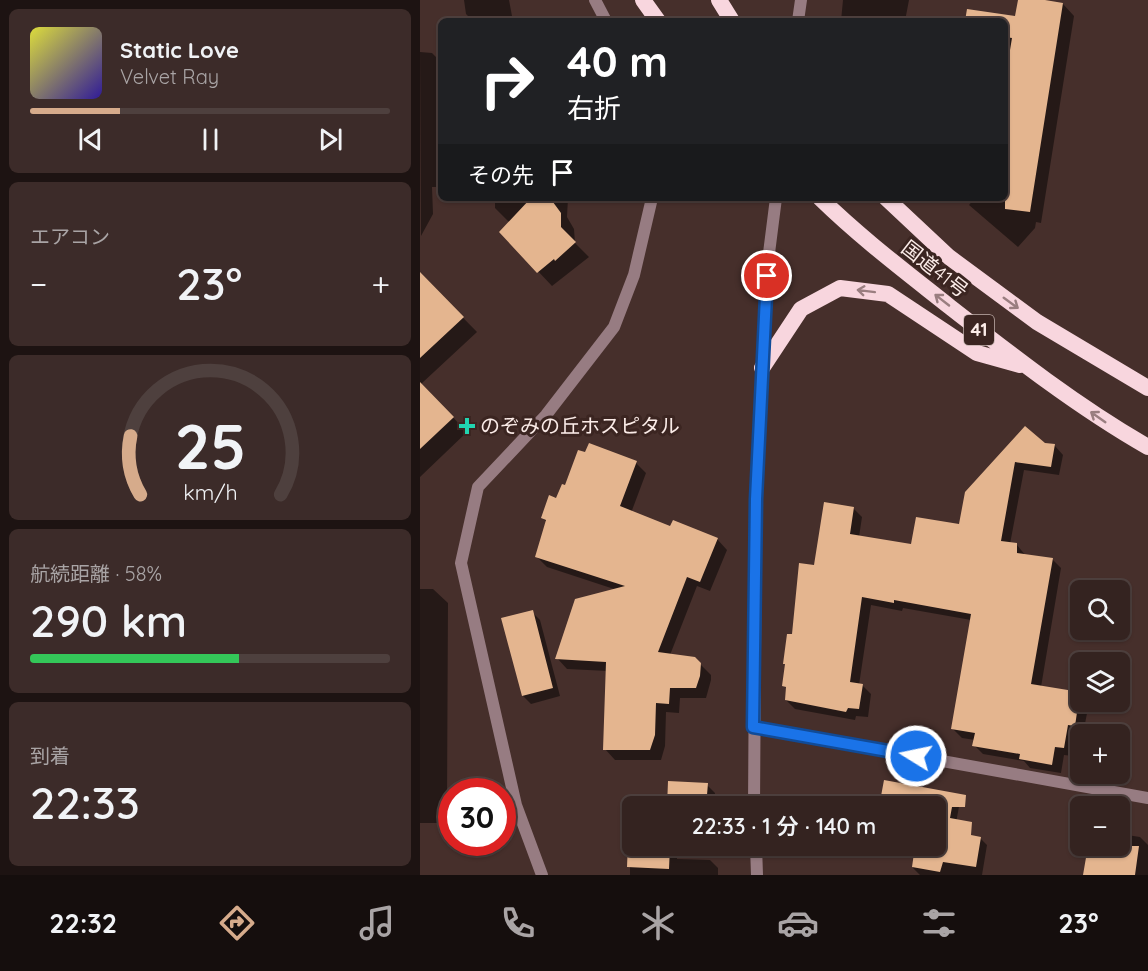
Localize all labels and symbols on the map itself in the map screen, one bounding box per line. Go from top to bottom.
street label: 国道41号 [897,235,974,302]
pin [741,250,792,301]
one-way arrow [856,285,876,296]
one-way arrow [934,294,950,307]
one-way arrow [1002,297,1018,309]
road number: 41 [964,315,994,345]
one-way arrow [1090,411,1107,423]
place label: のぞみの丘ホスピタル [480,413,680,438]
marker: のぞみの丘ホスピタル [458,417,476,435]
position arrow [884,724,948,788]
speed limit sign: 30 [438,778,516,856]

